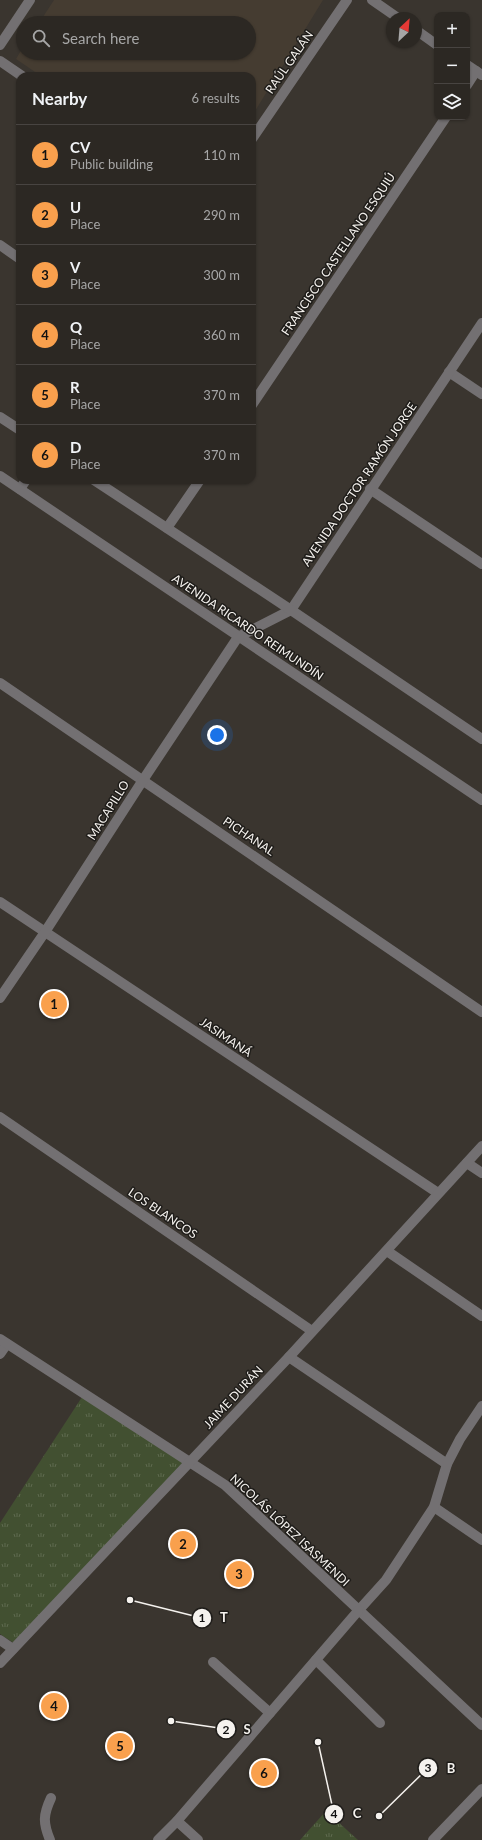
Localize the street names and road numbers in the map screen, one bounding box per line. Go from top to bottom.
street label: RAÚL GALÁN [262,28,316,96]
street label: FRANCISCO CASTELLANO ESQUIÚ [278,170,398,338]
street label: AVENIDA DOCTOR RAMÓN JORGE [298,399,420,569]
street label: AVENIDA RICARDO REIMUNDÍN [169,571,327,683]
street label: MACAPILLO [84,777,132,843]
street label: PICHANAL [220,813,278,859]
street label: JASIMANÁ [197,1014,256,1060]
street label: LOS BLANCOS [126,1184,200,1242]
street label: JAIME DURÁN [200,1363,266,1431]
street label: NICOLÁS LÓPEZ ISASMENDI [227,1471,353,1589]

